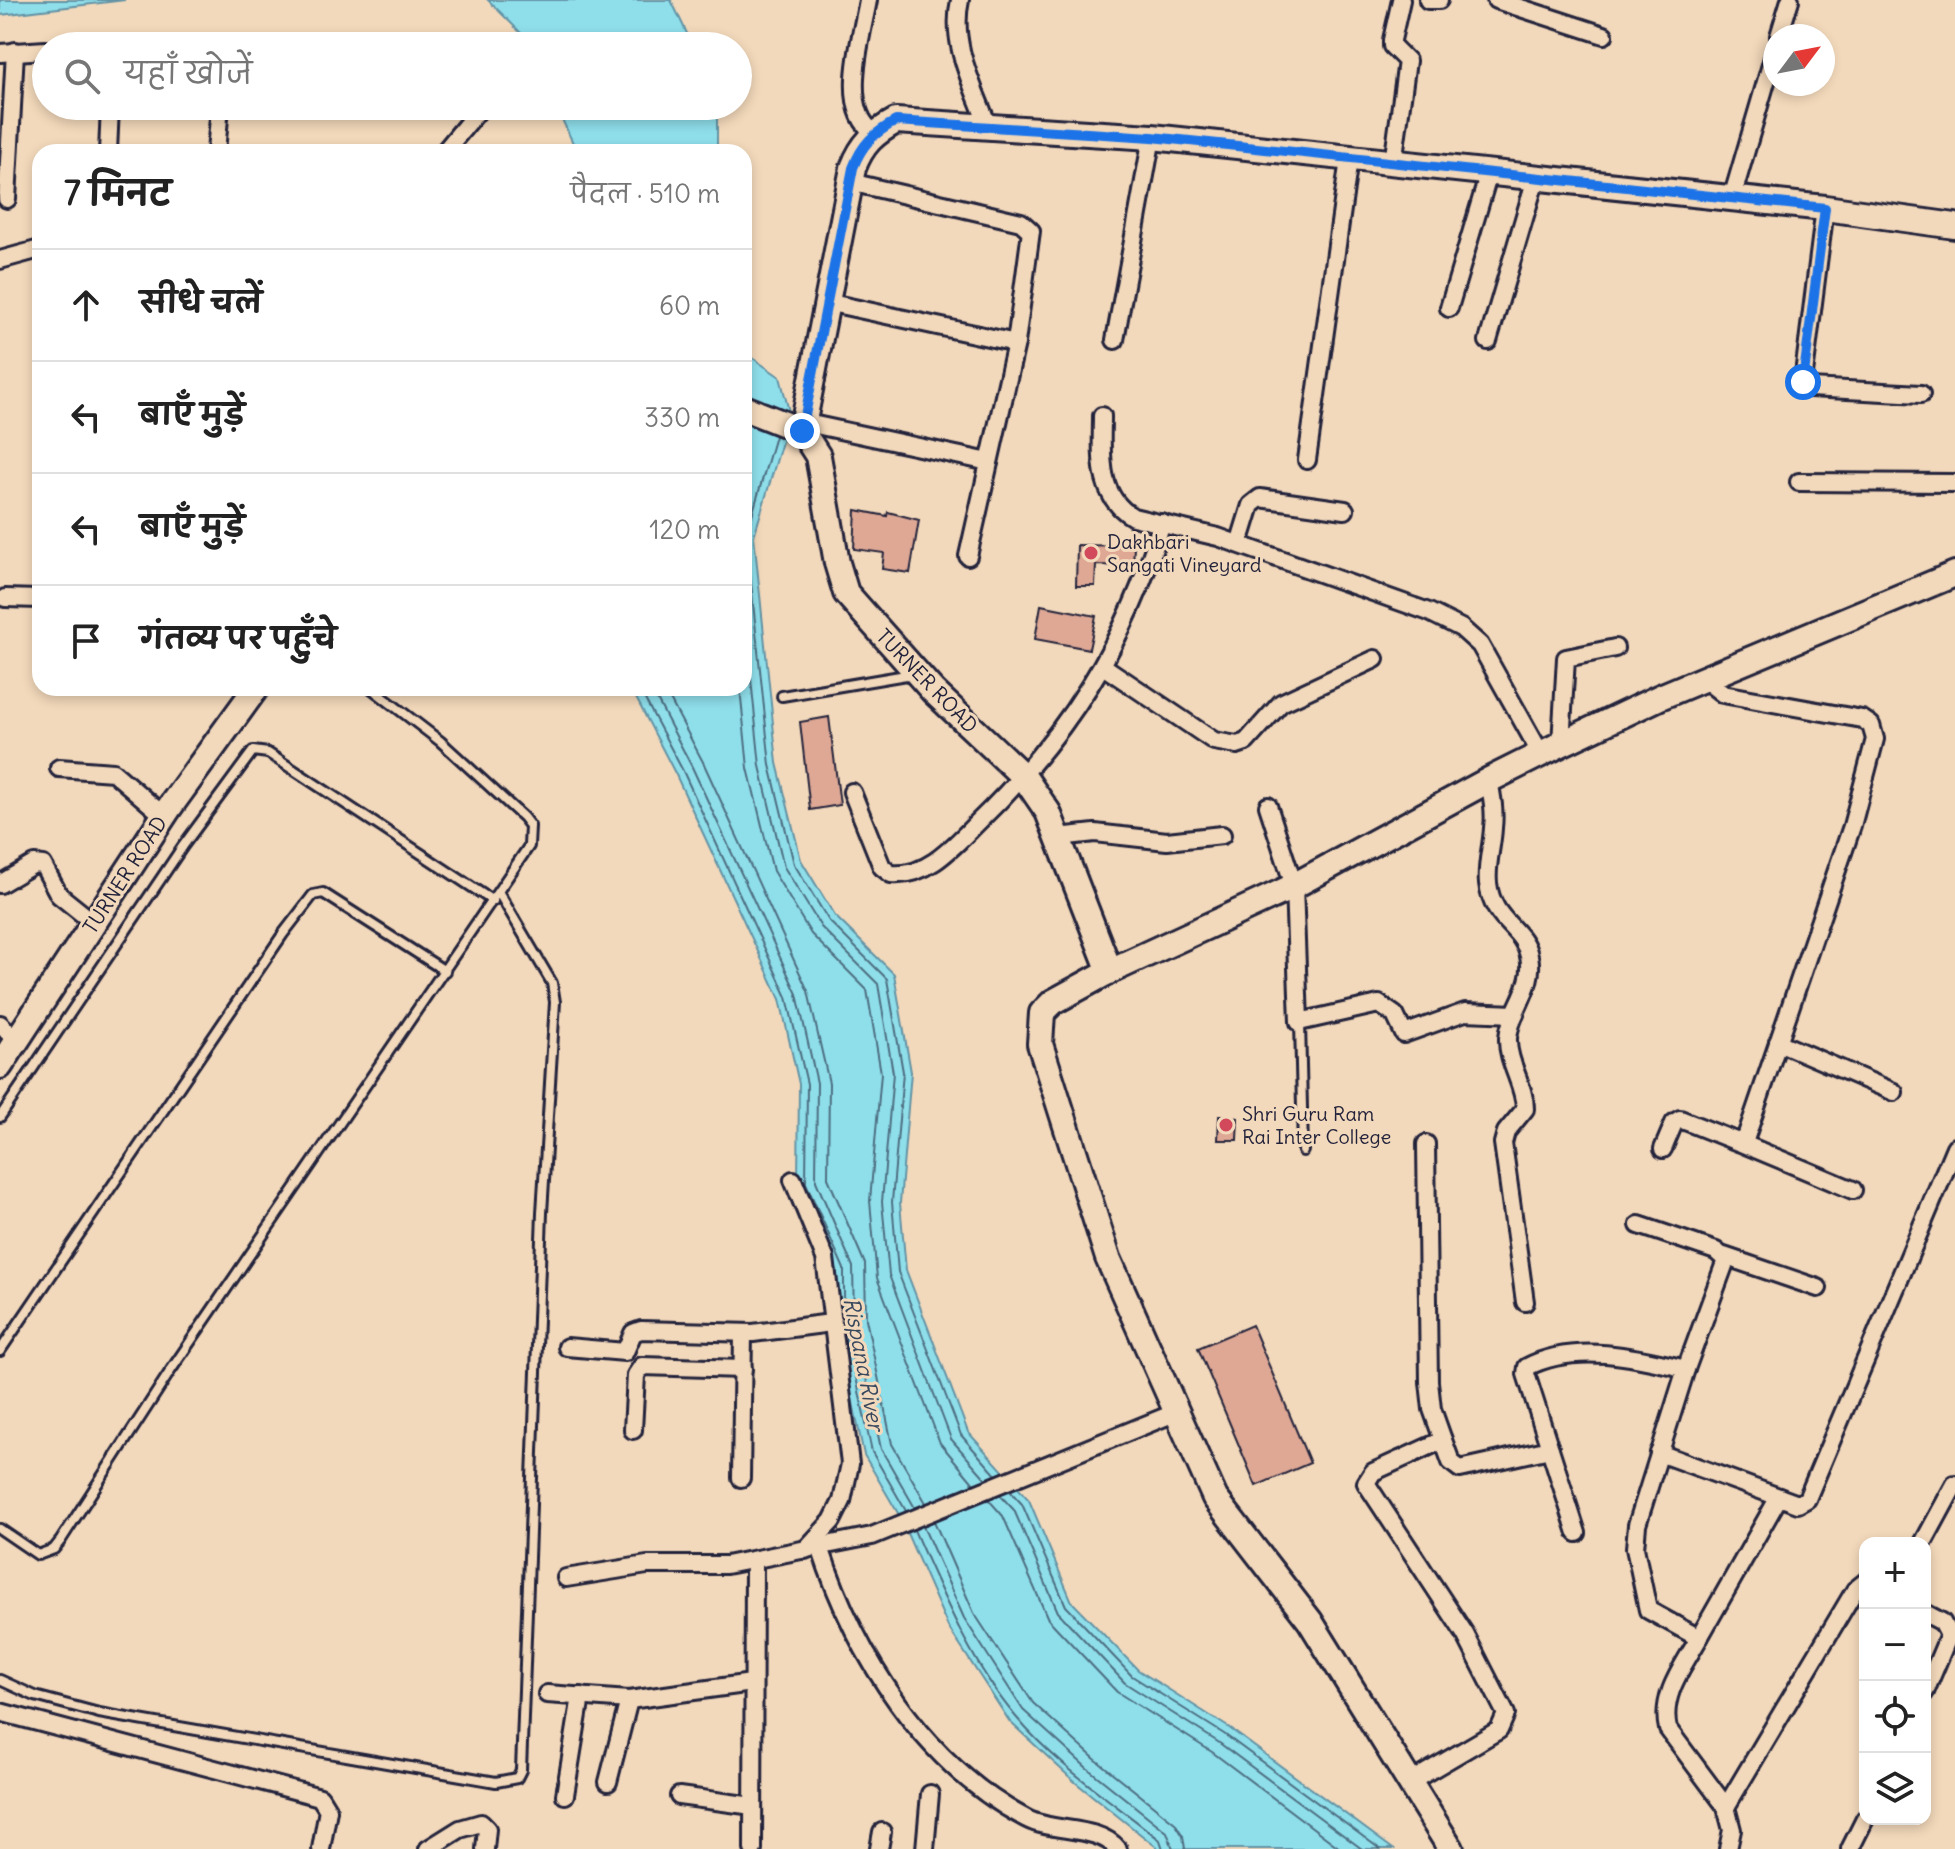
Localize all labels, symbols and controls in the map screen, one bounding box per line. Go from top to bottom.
north arrow [1763,24,1835,96]
search box [32,32,752,120]
icon: search [60,54,104,98]
text: यहाँ खोजें [124,54,252,92]
text: 7 मिनट [64,171,171,214]
text: पैदल · 510 m [570,177,720,210]
icon: ahead [64,283,108,327]
text: सीधे चलें [140,283,262,321]
text: 60 m [659,289,720,322]
route start [1785,364,1821,400]
icon: left [64,395,108,439]
text: बाएँ मुड़ें [140,395,245,433]
text: 330 m [644,401,720,434]
route end [784,413,820,449]
icon: left [64,507,108,551]
text: बाएँ मुड़ें [140,507,245,545]
text: 120 m [649,513,720,546]
place label: Dakhbari Sangati Vineyard [1107,529,1262,577]
marker: Dakhbari Sangati Vineyard [1082,544,1100,562]
icon: arrive [64,619,108,663]
text: गंतव्य पर पहुँचे [140,619,337,657]
street label: TURNER ROAD [871,623,983,738]
street label: TURNER ROAD [77,811,172,938]
place label: Shri Guru Ram Rai Inter College [1242,1101,1391,1149]
marker: Shri Guru Ram Rai Inter College [1217,1116,1235,1134]
water label: Rispana River [837,1295,891,1436]
map controls [1859,1537,1931,1825]
button: + [1859,1537,1931,1609]
button: − [1859,1609,1931,1681]
button: locate [1859,1681,1931,1753]
button: layers [1859,1753,1931,1825]

